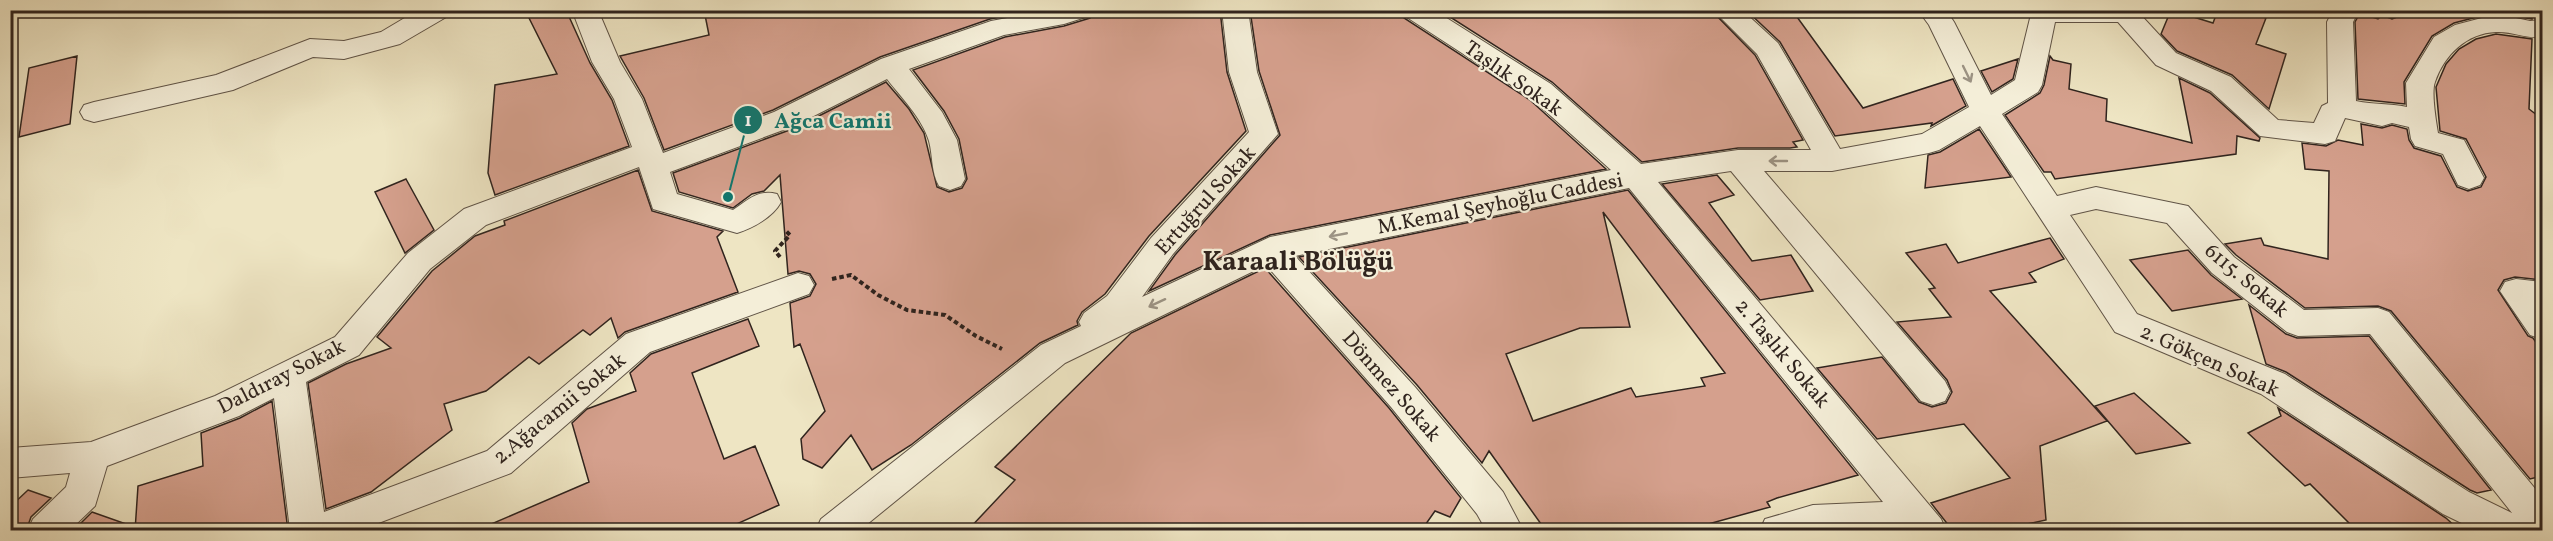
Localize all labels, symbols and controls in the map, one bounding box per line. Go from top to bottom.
street label: Taşlık Sokak [1458,34,1569,124]
one-way arrow [1961,65,1973,83]
callout: Ağca Camii [733,100,904,140]
text: Ağca Camii [774,107,892,138]
text: 1 [744,109,752,134]
street label: Ertuğrul Sokak [1149,139,1264,262]
one-way arrow [1769,155,1789,167]
street label: M.Kemal Şeyhoğlu Caddesi [1375,166,1626,243]
one-way arrow [1329,230,1348,241]
street label: 6115. Sokak [2198,237,2295,325]
district label: Karaali Bölüğü [1202,244,1394,282]
street label: 2. Taşlık Sokak [1728,293,1837,415]
one-way arrow [1148,298,1166,310]
street label: 2. Gökçen Sokak [2135,318,2284,405]
street label: Dönmez Sokak [1335,325,1448,449]
street label: Daldıray Sokak [213,332,351,422]
street label: 2.Ağacamii Sokak [487,346,633,472]

